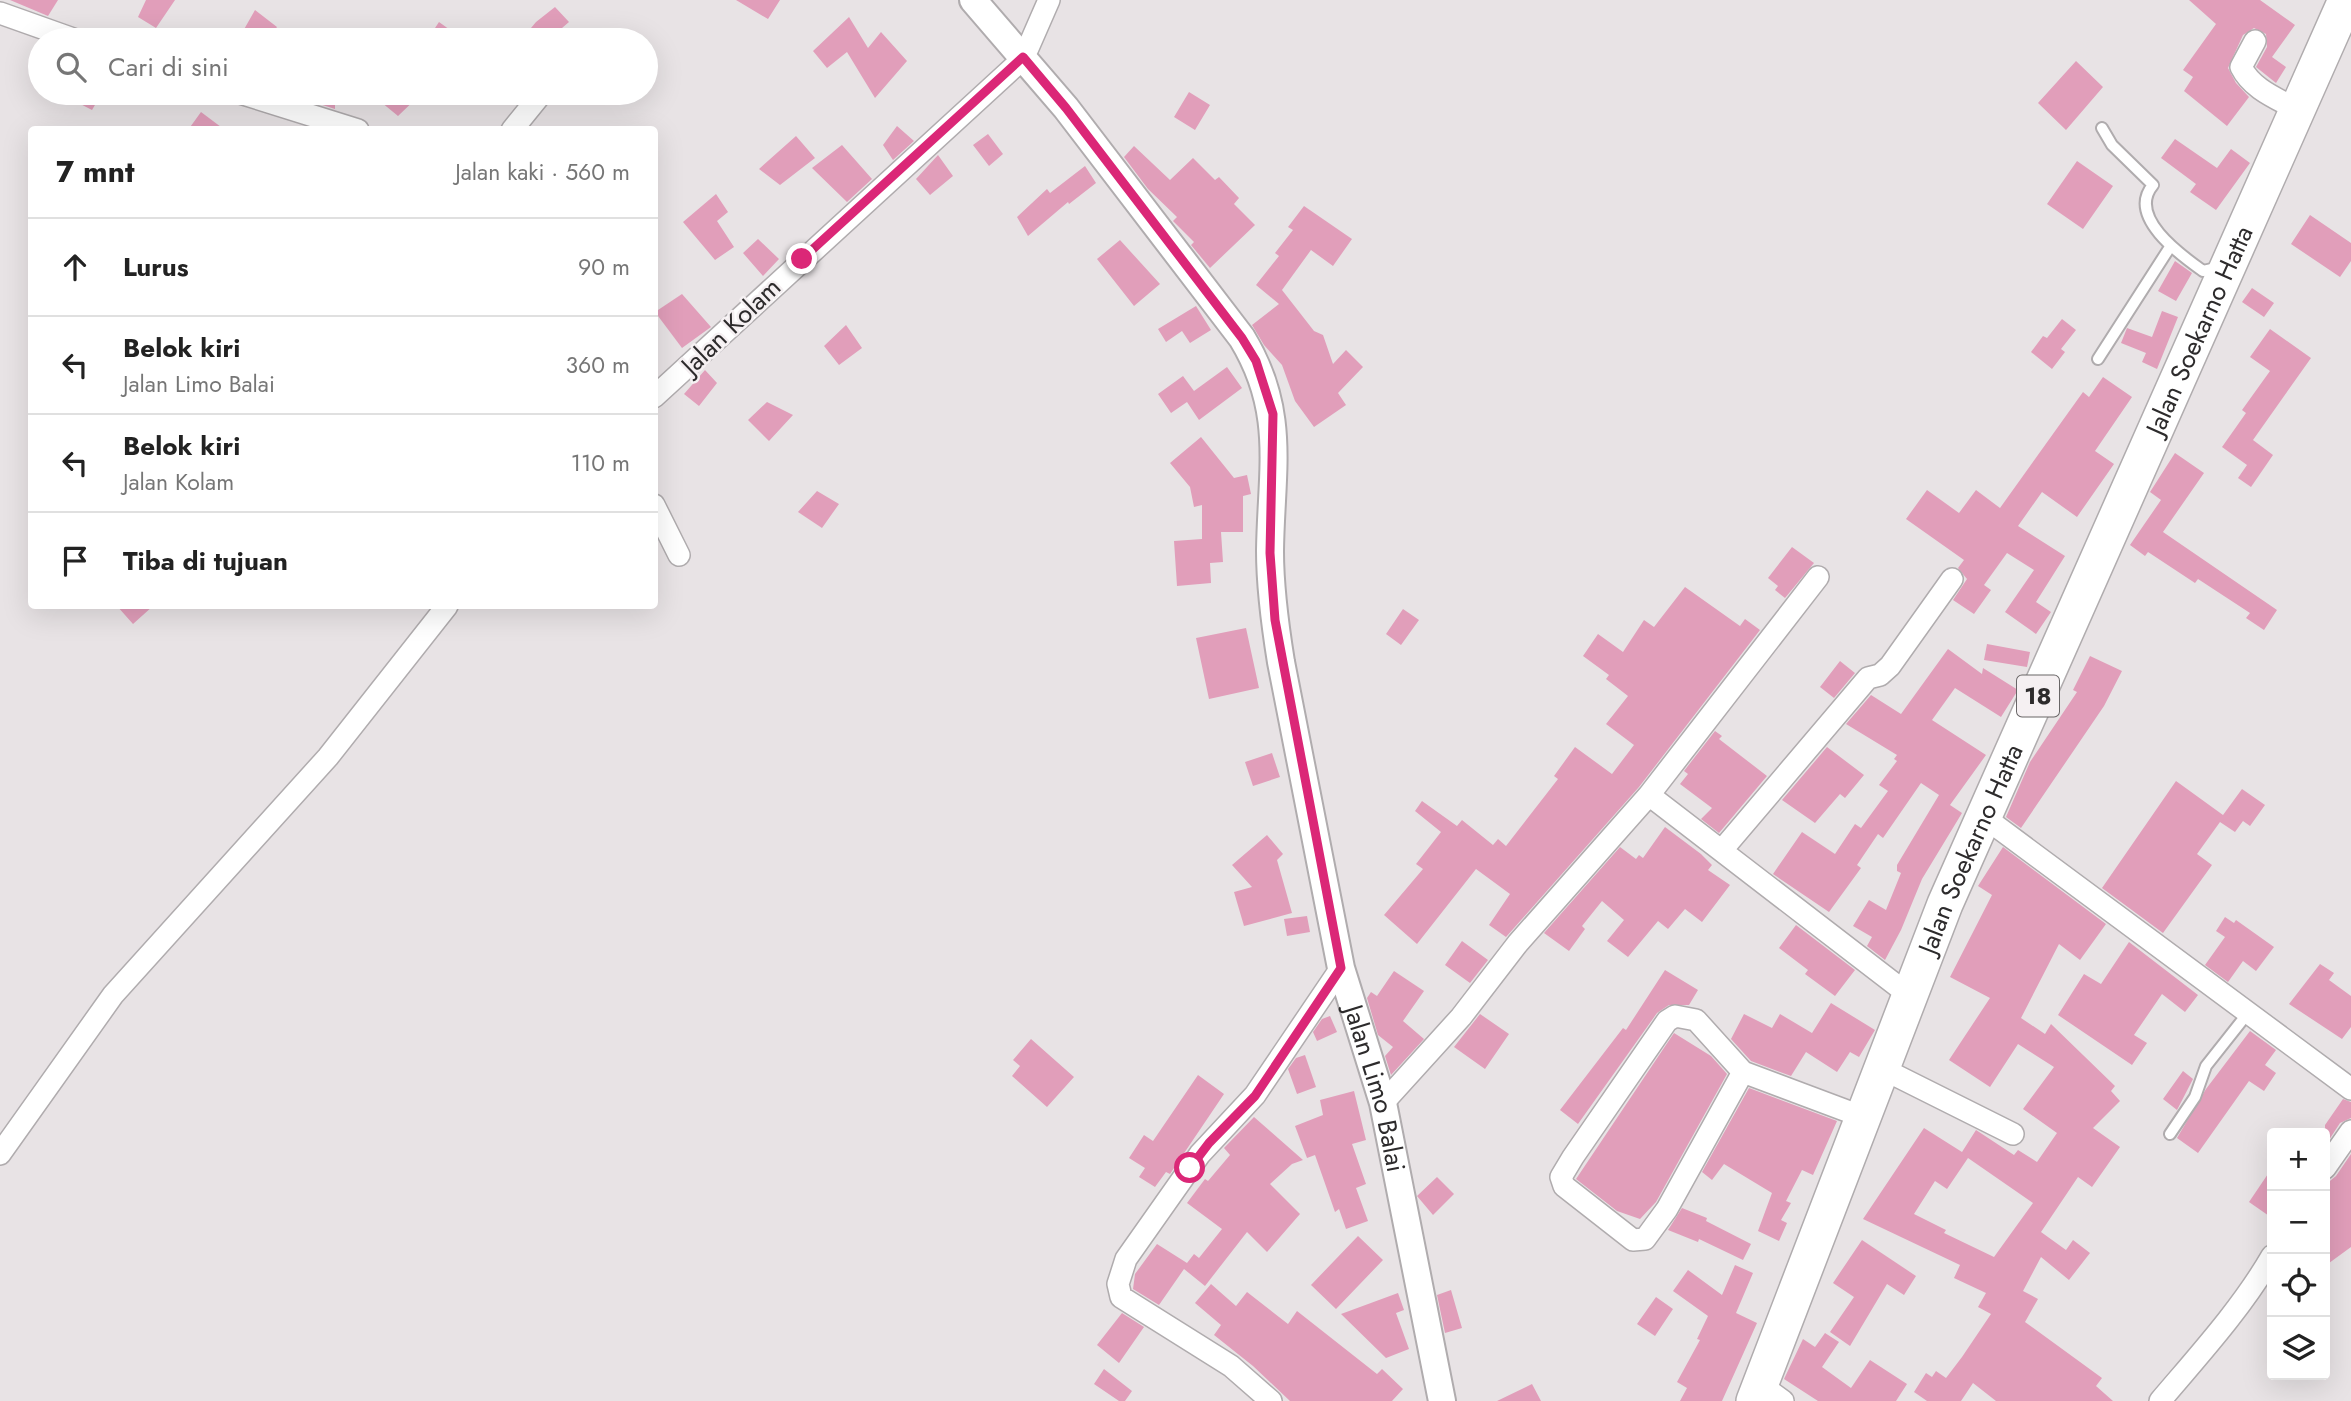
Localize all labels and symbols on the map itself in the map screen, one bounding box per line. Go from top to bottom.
street label: Jalan Soekarno Hatta [2135,220,2263,444]
route end [786,243,817,274]
street label: Jalan Kolam [670,269,789,385]
road number: 18 [2017,676,2059,716]
street label: Jalan Soekarno Hatta [1908,738,2033,962]
street label: Jalan Limo Balai [1334,997,1415,1175]
route start [1174,1152,1205,1183]

